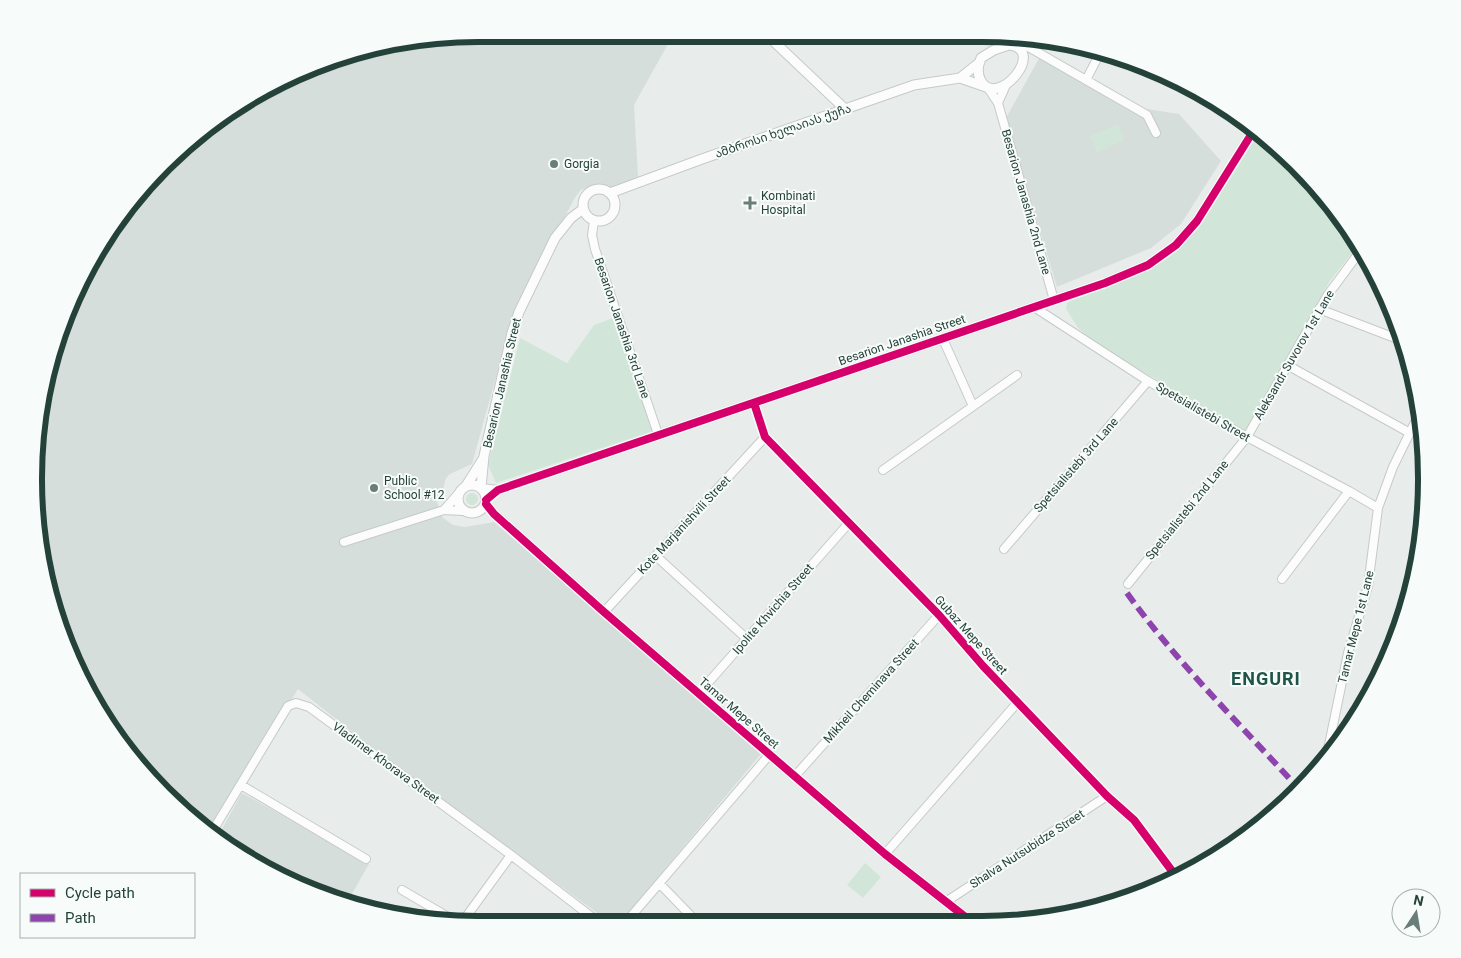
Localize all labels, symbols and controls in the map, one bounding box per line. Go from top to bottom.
street label: ამბროსი ხელაიას ქუჩა [713,101,853,162]
street label: Besarion Janashia 2nd Lane [999,128,1053,276]
place label: Gorgia [564,157,599,171]
marker: Gorgia [548,158,560,170]
place label: Kombinati Hospital [761,189,815,217]
marker: Kombinati Hospital [743,196,757,210]
street label: Besarion Janashia 3rd Lane [591,256,653,400]
street label: Aleksandr Suvorov 1st Lane [1251,287,1337,423]
street label: Besarion Janashia Street [837,312,967,368]
street label: Besarion Janashia Street [480,316,524,449]
street label: Spetsialistebi Street [1153,379,1253,445]
street label: Spetsialistebi 3rd Lane [1031,415,1121,515]
street label: Spetsialistebi 2nd Lane [1143,457,1231,563]
street label: Kote Marjanishvili Street [635,473,733,577]
place label: Public School #12 [384,474,445,502]
marker: Public School #12 [368,482,380,494]
street label: Ipolite Khvichia Street [730,561,816,657]
street label: Tamar Mepe 1st Lane [1335,569,1377,685]
street label: Gubaz Mepe Street [932,593,1010,677]
street label: Mikheil Cheminava Street [820,636,922,746]
district label: ENGURI [1231,668,1301,689]
street label: Tamar Mepe Street [696,674,782,752]
street label: Vladimer Khorava Street [330,719,442,807]
street label: Shalva Nutsubidze Street [967,807,1087,891]
legend [20,873,195,938]
text: Cycle path [65,884,135,902]
north arrow [1391,888,1441,938]
text: N [1412,891,1425,909]
text: Path [65,909,96,927]

